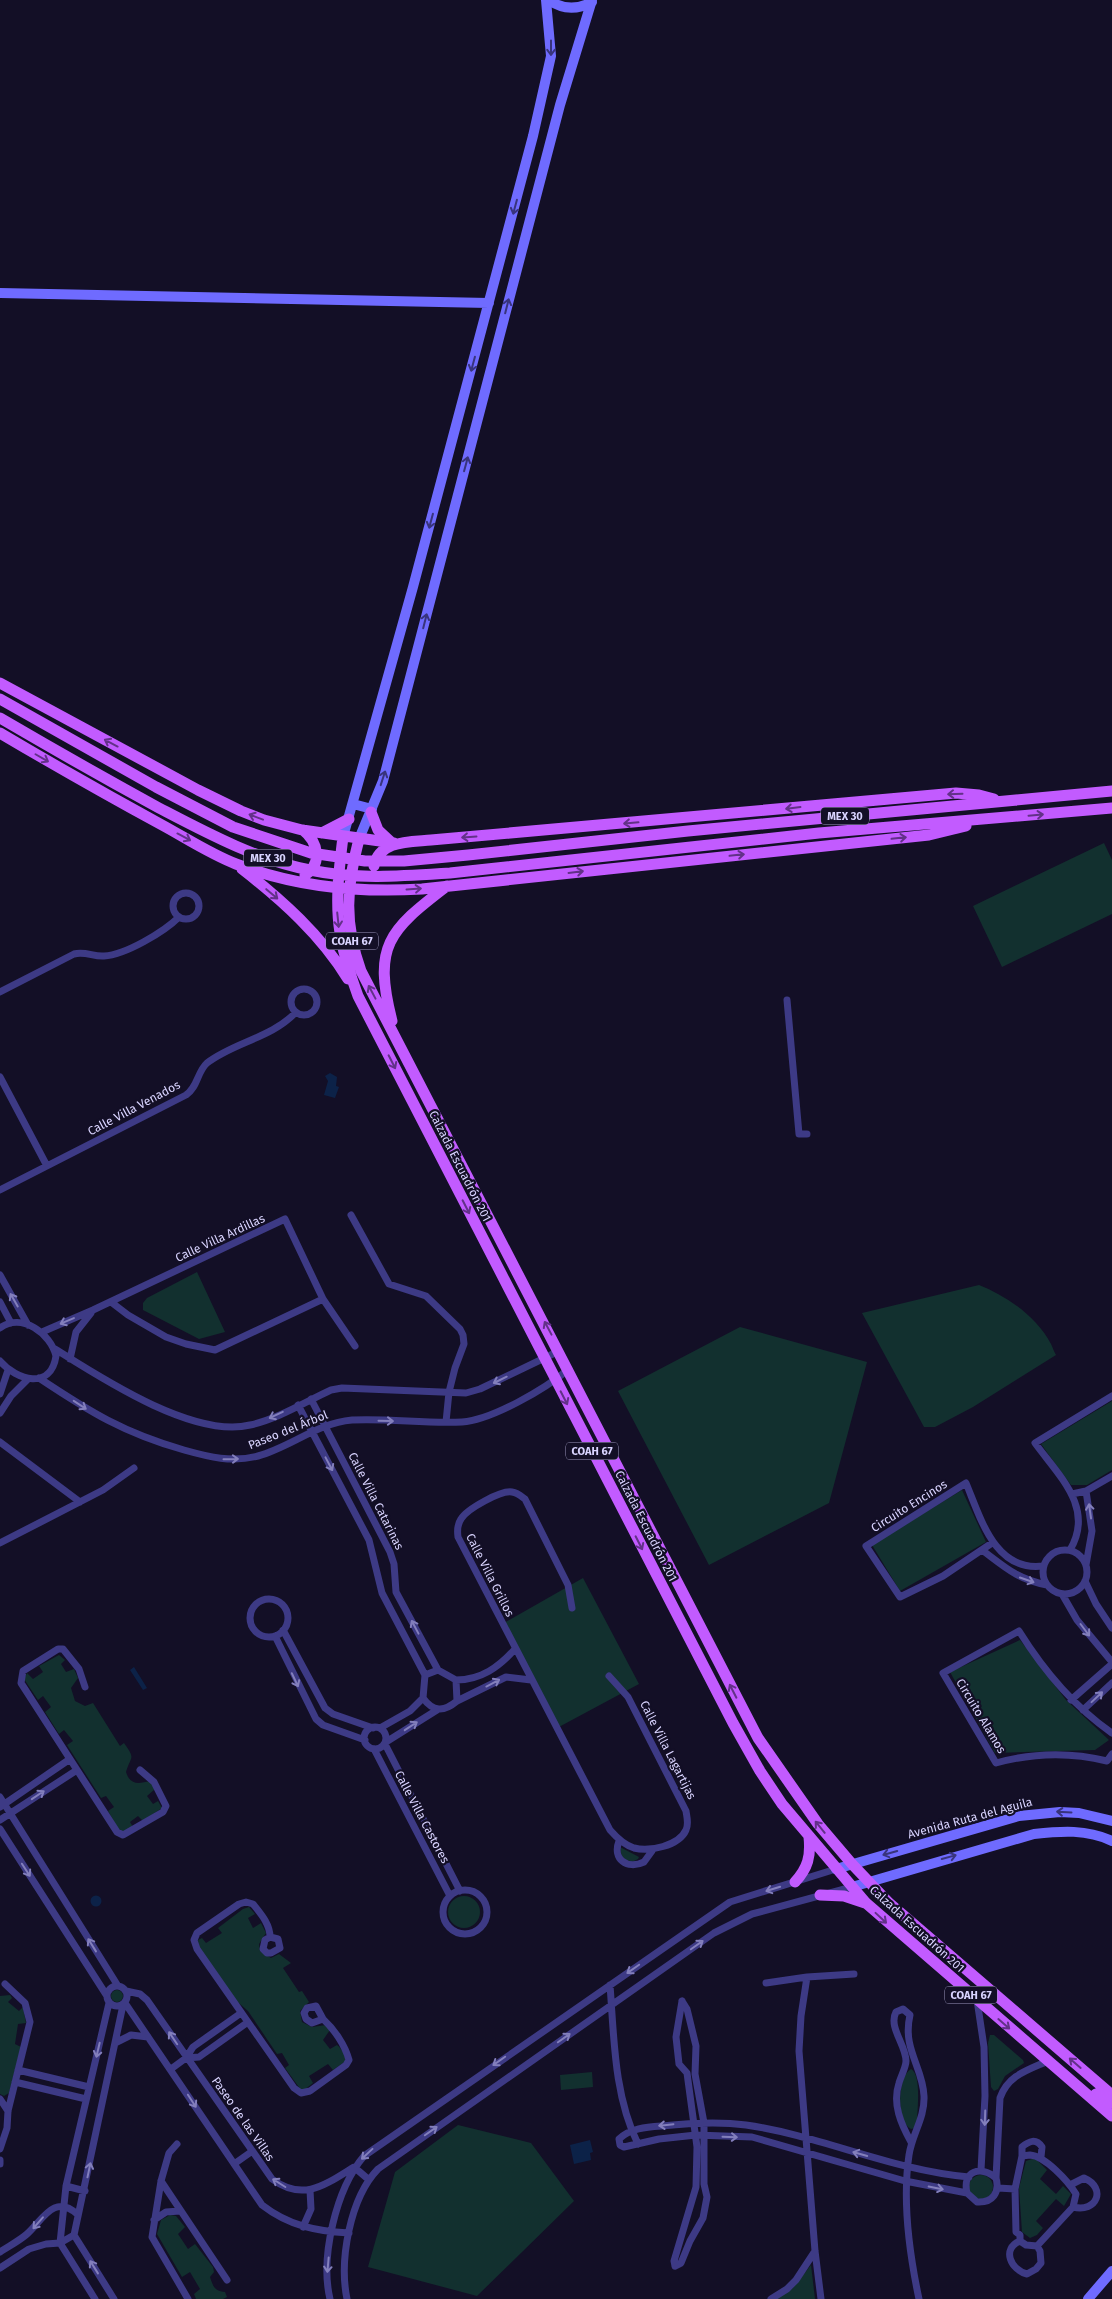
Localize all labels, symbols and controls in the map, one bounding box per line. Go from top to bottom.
one-way arrow [546,40,556,56]
one-way arrow [509,198,519,214]
one-way arrow [503,299,513,315]
one-way arrow [468,355,477,371]
one-way arrow [462,456,472,472]
one-way arrow [426,512,435,528]
one-way arrow [421,613,430,629]
one-way arrow [103,738,118,748]
one-way arrow [35,753,49,763]
one-way arrow [379,770,389,786]
one-way arrow [947,789,963,798]
one-way arrow [785,803,801,813]
road number: MEX 30 [821,808,869,824]
one-way arrow [1027,810,1043,820]
one-way arrow [248,812,264,821]
one-way arrow [624,819,640,828]
one-way arrow [462,832,478,841]
one-way arrow [176,833,191,842]
one-way arrow [891,833,907,843]
road number: MEX 30 [244,850,292,866]
one-way arrow [729,850,745,860]
one-way arrow [568,867,584,877]
one-way arrow [406,885,422,894]
one-way arrow [266,888,279,899]
one-way arrow [333,912,343,928]
road number: COAH 67 [326,932,378,949]
one-way arrow [366,985,376,1000]
one-way arrow [387,1055,397,1070]
street label: Calle Villa Venados [85,1078,183,1138]
street label: Calzada Escuadrón 201 [426,1108,494,1224]
one-way arrow [462,1199,471,1214]
street label: Calle Villa Ardillas [173,1211,267,1265]
one-way arrow [9,1293,19,1307]
one-way arrow [60,1317,75,1327]
one-way arrow [543,1320,553,1335]
one-way arrow [493,1376,508,1385]
one-way arrow [560,1390,569,1405]
one-way arrow [72,1400,86,1410]
street label: Paseo del Árbol [246,1407,330,1452]
one-way arrow [269,1411,284,1421]
one-way arrow [378,1416,394,1425]
road number: COAH 67 [566,1442,618,1460]
street label: Calle Villa Catarinas [345,1450,407,1552]
one-way arrow [222,1454,239,1464]
one-way arrow [324,1456,334,1471]
street label: Calzada Escuadrón 201 [612,1468,680,1584]
street label: Circuito Encinos [868,1477,950,1535]
one-way arrow [1085,1503,1095,1519]
street label: Calle Villa Grillos [463,1531,517,1619]
one-way arrow [634,1535,644,1550]
one-way arrow [1019,1576,1035,1585]
one-way arrow [410,1619,420,1634]
one-way arrow [1080,1623,1090,1637]
one-way arrow [291,1672,301,1687]
street label: Circuito Alamos [953,1676,1009,1756]
one-way arrow [485,1678,500,1688]
one-way arrow [728,1683,738,1698]
one-way arrow [1091,1691,1104,1703]
street label: Calle Villa Lagartijas [637,1698,699,1802]
one-way arrow [404,1721,418,1731]
street label: Calle Villa Castores [392,1768,452,1866]
one-way arrow [31,1790,45,1800]
street label: Avenida Ruta del Aguila [906,1795,1034,1841]
one-way arrow [1057,1808,1073,1817]
one-way arrow [815,1821,826,1834]
one-way arrow [882,1849,898,1859]
one-way arrow [940,1852,956,1862]
one-way arrow [22,1863,32,1877]
street label: Calzada Escuadrón 201 [867,1883,967,1975]
one-way arrow [765,1884,781,1894]
one-way arrow [875,1912,888,1924]
one-way arrow [87,1938,97,1952]
one-way arrow [690,1940,704,1950]
one-way arrow [626,1964,640,1974]
road number: COAH 67 [945,1986,997,2004]
one-way arrow [998,2018,1011,2029]
one-way arrow [168,2032,178,2046]
one-way arrow [557,2033,571,2043]
one-way arrow [93,2042,102,2058]
one-way arrow [492,2056,506,2066]
one-way arrow [1069,2058,1082,2069]
street label: Paseo de las Villas [209,2074,278,2164]
one-way arrow [187,2094,197,2108]
one-way arrow [980,2110,989,2126]
one-way arrow [659,2120,675,2130]
one-way arrow [424,2126,438,2136]
one-way arrow [721,2132,737,2141]
one-way arrow [360,2148,373,2160]
one-way arrow [852,2149,868,2159]
one-way arrow [85,2163,94,2179]
one-way arrow [272,2178,286,2188]
one-way arrow [928,2183,944,2193]
one-way arrow [32,2216,43,2229]
one-way arrow [323,2257,332,2273]
one-way arrow [88,2260,98,2274]

